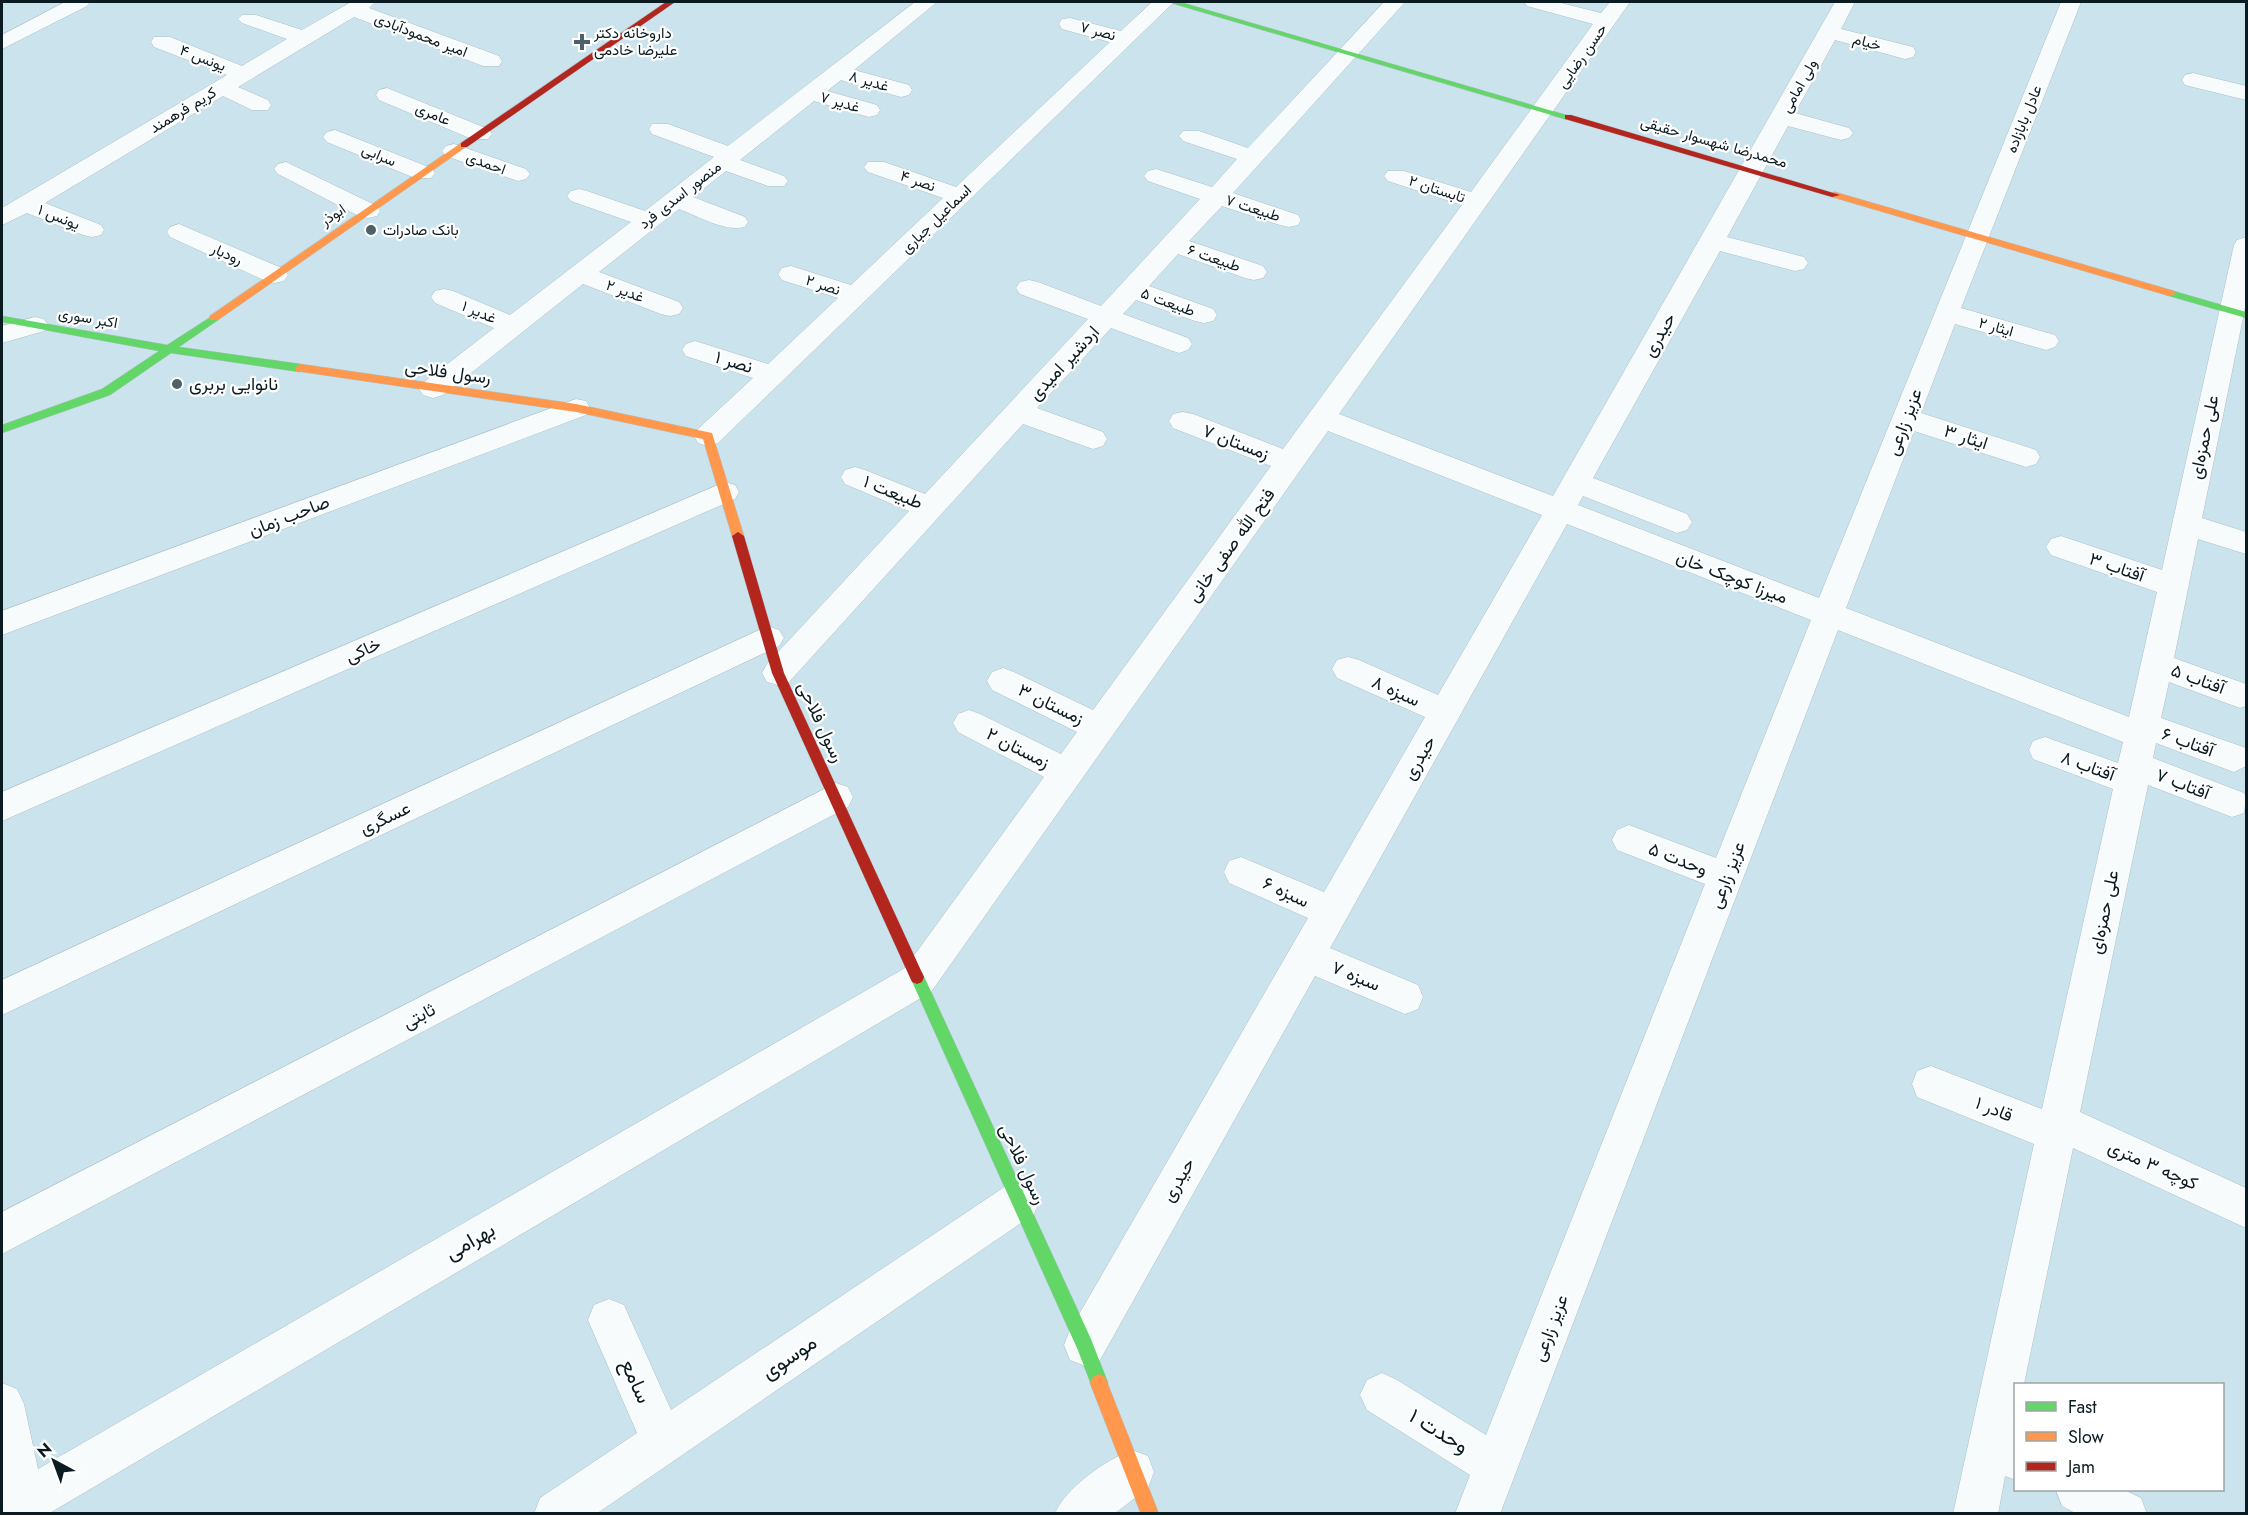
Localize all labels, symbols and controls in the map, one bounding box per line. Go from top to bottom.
street label: امیر محمودآبادی [371,7,471,63]
street label: نصر ۷ [1078,16,1118,46]
street label: حسن رضایی [1551,19,1613,93]
place label: داروخانه دکتر علیرضا خادمی [593,22,677,61]
street label: خیام [1850,28,1884,56]
marker: داروخانه دکتر علیرضا خادمی [575,35,589,49]
street label: یونس ۴ [177,39,229,77]
street label: ولی امامی [1775,55,1823,117]
street label: غدیر ۸ [847,65,891,97]
street label: کریم فرهمند [145,81,221,139]
street label: عادل بابازاده [2000,82,2048,156]
street label: غدیر ۷ [818,86,862,118]
street label: عامری [412,97,454,131]
street label: محمدرضا شهسوار حقیقی [1638,111,1790,173]
street label: سرابی [358,138,400,172]
street label: احمدی [463,146,509,180]
street label: منصور اسدی فرد [634,156,726,234]
street label: نصر ۴ [897,165,939,197]
street label: تابستان ۲ [1406,170,1468,208]
street label: اسماعیل جباری [896,179,976,259]
street label: طبیعت ۷ [1223,189,1283,227]
street label: ابوذر [315,198,350,232]
street label: یونس ۱ [35,199,83,235]
place label: بانک صادرات [383,219,459,241]
marker: بانک صادرات [364,223,378,237]
street label: رودبار [207,237,246,271]
street label: طبیعت ۶ [1185,239,1244,277]
street label: نصر ۲ [803,269,843,301]
street label: غدیر ۲ [603,274,647,308]
street label: طبیعت ۵ [1138,282,1198,322]
street label: غدیر ۱ [458,295,500,329]
street label: اکبر سوری [57,302,119,334]
street label: حیدری [1636,308,1682,362]
street label: ایثار ۲ [1976,312,2016,342]
street label: اردشیر امیدی [1023,320,1105,406]
street label: نصر ۱ [712,344,756,380]
street label: رسول فلاحی [403,353,493,391]
place label: نانوایی بربری [189,371,278,397]
marker: نانوایی بربری [170,377,184,391]
street label: عزیز زارعی [1879,385,1929,459]
street label: علی حمزه‌ای [2182,393,2226,481]
street label: زمستان ۷ [1199,417,1273,467]
street label: ایثار ۳ [1941,418,1991,456]
street label: طبیعت ۱ [859,468,927,516]
street label: فتح الله صفی خانی [1181,483,1281,607]
street label: صاحب زمان [245,489,333,543]
street label: میرزا کوچک خان [1673,544,1791,610]
street label: آفتاب ۳ [2086,545,2150,589]
street label: خاکی [341,631,385,669]
street label: آفتاب ۵ [2167,657,2230,701]
street label: سبزه ۸ [1368,669,1424,713]
street label: رسول فلاحی [791,677,851,767]
street label: زمستان ۳ [1014,677,1088,731]
street label: زمستان ۲ [982,721,1054,775]
street label: آفتاب ۶ [2158,721,2219,764]
street label: حیدری [1396,731,1442,785]
street label: آفتاب ۸ [2057,744,2120,788]
street label: آفتاب ۷ [2152,762,2215,807]
street label: عسگری [355,795,415,841]
street label: وحدت ۵ [1645,836,1711,882]
street label: عزیز زارعی [1702,838,1752,912]
street label: علی حمزه‌ای [2082,868,2126,956]
street label: سبزه ۶ [1259,870,1313,914]
street label: سبزه ۷ [1328,954,1384,998]
street label: ثابتی [398,996,440,1035]
street label: قادر ۱ [1971,1090,2017,1128]
street label: رسول فلاحی [993,1119,1053,1209]
street label: کوچه ۳ متری [2104,1134,2202,1196]
street label: حیدری [1155,1153,1201,1207]
street label: بهرامی [439,1215,501,1267]
street label: عزیز زارعی [1525,1291,1575,1365]
street label: موسوی [755,1327,823,1387]
street label: سامع [613,1354,659,1408]
legend [2014,1383,2224,1491]
text: Fast [2068,1394,2097,1420]
street label: وحدت ۱ [1403,1401,1475,1461]
text: Slow [2068,1424,2105,1450]
north arrow [24,1431,84,1491]
text: N [32,1437,57,1463]
text: Jam [2066,1454,2095,1480]

